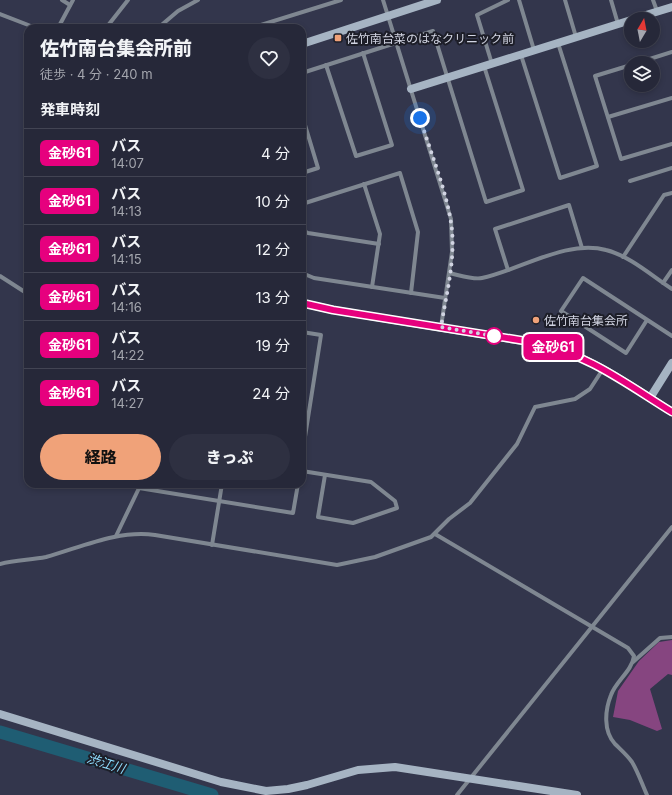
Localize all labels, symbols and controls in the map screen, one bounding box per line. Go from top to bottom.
north arrow [624,12,660,48]
map controls [624,12,660,92]
place label: 佐竹南台菜のはなクリニック前 [346,31,514,46]
marker: 佐竹南台菜のはなクリニック前 [333,33,343,43]
text: 佐竹南台集会所前 [40,37,192,60]
button: heart [248,37,290,79]
button: layers [624,56,660,92]
text: 徒歩 · 4 分 · 240 m [40,66,153,82]
text: 発車時刻 [40,100,100,119]
your location [410,108,430,128]
text: バス [111,136,141,155]
text: 金砂61 [48,144,91,161]
text: 4 分 [261,144,290,163]
text: 14:07 [111,155,144,171]
text: バス [111,184,141,203]
text: 金砂61 [48,192,91,209]
text: 10 分 [255,192,290,211]
text: 14:13 [111,203,142,219]
text: バス [111,232,141,251]
text: 金砂61 [48,240,91,257]
text: 12 分 [256,240,290,259]
text: 14:15 [111,251,142,267]
text: バス [111,280,141,299]
text: 金砂61 [48,288,91,305]
text: 13 分 [255,288,290,307]
text: 14:16 [111,299,142,315]
place label: 佐竹南台集会所 [544,313,628,328]
marker: 佐竹南台集会所 [531,315,541,325]
unlabelled marker [485,327,503,345]
text: バス [111,328,141,347]
line badge: 金砂61 [525,334,581,360]
text: 金砂61 [48,336,91,353]
text: 19 分 [255,336,290,355]
text: 金砂61 [531,338,575,355]
text: 14:22 [111,347,144,363]
text: バス [111,376,141,395]
text: 金砂61 [48,384,91,401]
text: 24 分 [252,384,290,403]
text: 14:27 [111,395,144,411]
button: 経路 [40,434,161,480]
button: きっぷ [169,434,290,480]
water label: 渋江川 [85,750,129,777]

